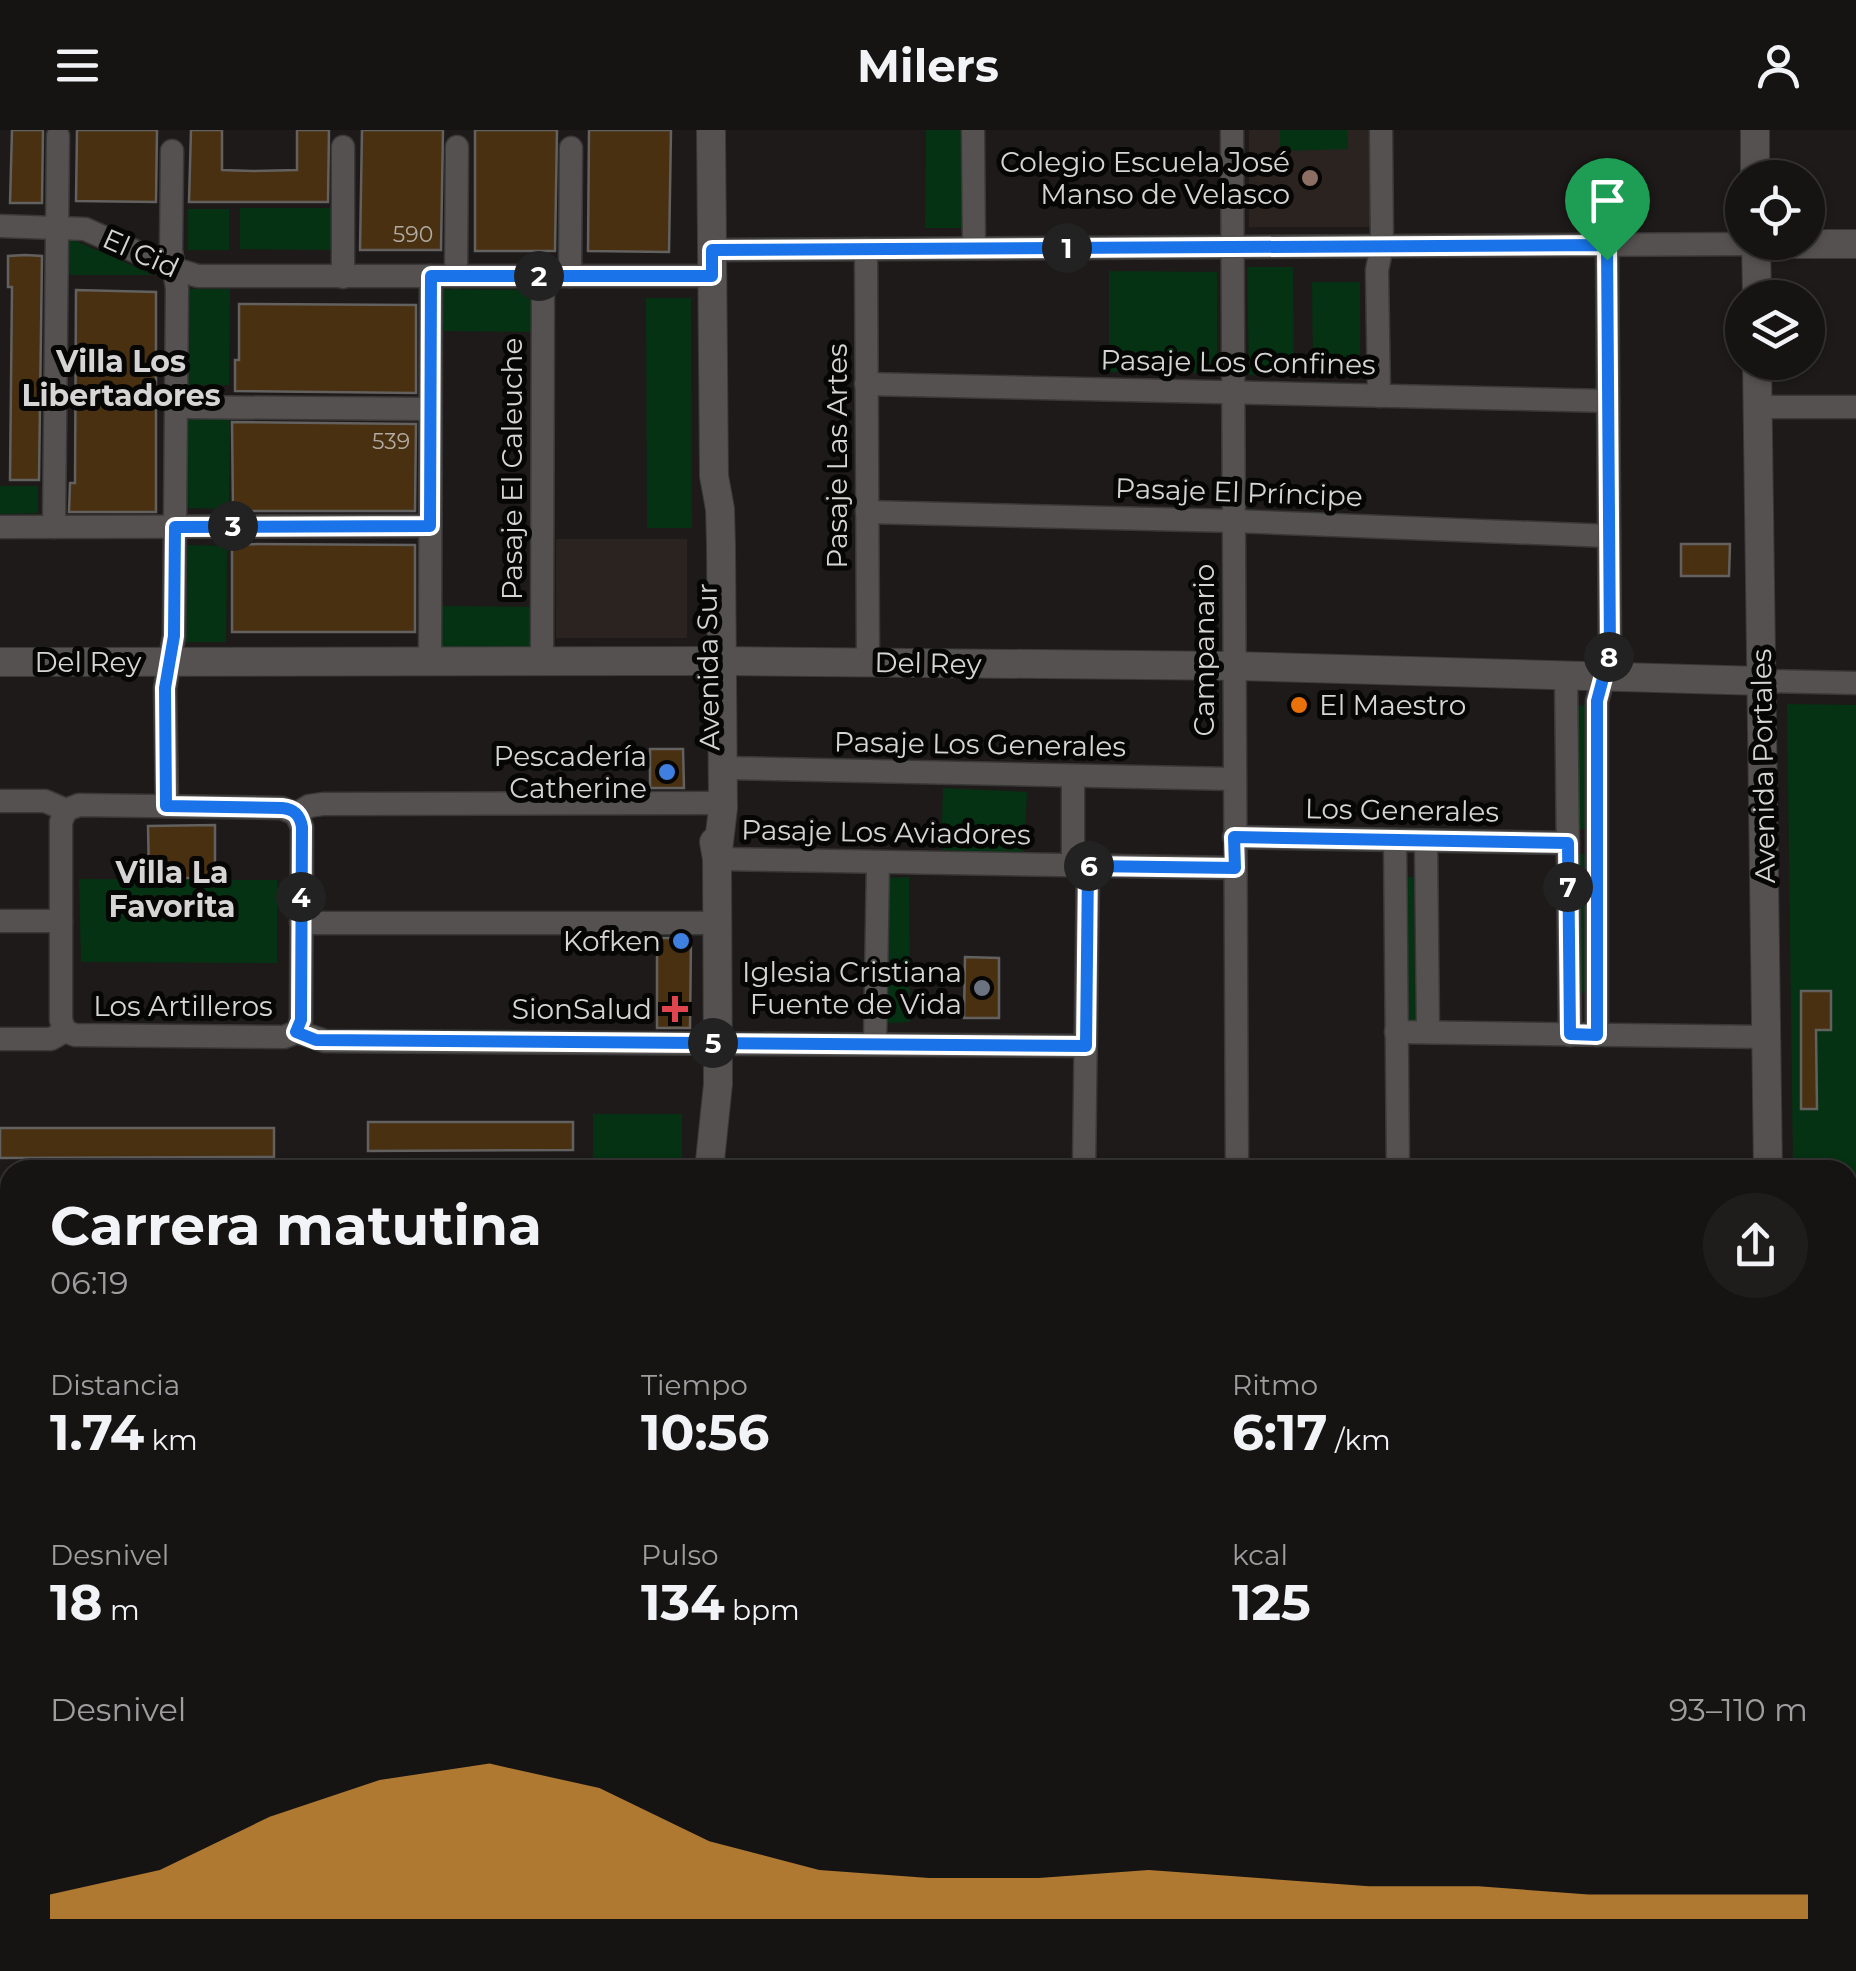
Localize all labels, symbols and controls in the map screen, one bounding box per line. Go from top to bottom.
icon: menu [50,38,105,93]
text: Milers [857,38,999,93]
icon: person [1751,38,1806,93]
place label: Colegio Escuela José Manso de Velasco [1000,145,1290,211]
pin [1565,158,1650,261]
map controls [1725,160,1825,380]
button: locate [1725,160,1825,260]
marker: Colegio Escuela José Manso de Velasco [1299,167,1321,189]
icon: arrive [1580,173,1635,228]
street label: El Cid [98,221,184,285]
house number: 590 [393,221,433,248]
pin: 1 [1042,223,1092,273]
text: 1 [1062,231,1072,265]
pin: 2 [514,251,564,301]
text: 2 [531,259,547,293]
button: layers [1725,280,1825,380]
street label: Pasaje El Caleuche [495,338,529,600]
district label: Villa Los Libertadores [21,343,221,414]
street label: Pasaje Las Artes [820,343,854,569]
street label: Pasaje Los Confines [1100,343,1376,381]
house number: 539 [372,428,410,455]
street label: Pasaje El Príncipe [1115,471,1363,513]
pin: 3 [208,501,258,551]
text: 3 [225,509,241,543]
street label: Campanario [1187,564,1221,736]
street label: Avenida Sur [690,583,726,751]
pin: 8 [1584,632,1634,682]
text: 8 [1600,640,1618,674]
street label: Del Rey [34,645,142,679]
street label: Del Rey [874,645,983,681]
street label: Avenida Portales [1744,648,1782,884]
place label: El Maestro [1319,688,1466,722]
marker: El Maestro [1288,694,1310,716]
street label: Pasaje Los Generales [834,724,1126,764]
place label: Pescadería Catherine [493,739,647,805]
marker: Pescadería Catherine [656,761,678,783]
street label: Los Generales [1305,791,1499,829]
street label: Pasaje Los Aviadores [741,812,1031,852]
pin: 6 [1064,841,1114,891]
text: 6 [1080,849,1098,883]
district label: Villa La Favorita [109,854,235,925]
pin: 7 [1543,862,1593,912]
text: 7 [1559,870,1577,904]
pin: 4 [276,872,326,922]
text: 4 [291,880,311,914]
place label: Kofken [563,924,661,958]
marker: Kofken [670,930,692,952]
place label: Iglesia Cristiana Fuente de Vida [742,955,962,1021]
marker: Iglesia Cristiana Fuente de Vida [971,977,993,999]
street label: Los Artilleros [93,989,273,1023]
place label: SionSalud [512,992,652,1026]
marker: SionSalud [662,996,688,1022]
pin: 5 [688,1018,738,1068]
text: 5 [705,1026,721,1060]
text: Carrera matutina [50,1192,542,1259]
button: share [1703,1193,1808,1298]
text: 06:19 [50,1263,129,1302]
text: Distancia [50,1368,180,1402]
text: Tiempo [641,1368,748,1402]
text: Ritmo [1232,1368,1318,1402]
text: 1.74 [50,1402,144,1463]
text: 10:56 [641,1402,769,1463]
text: 6:17 [1232,1402,1328,1463]
text: km [144,1423,198,1457]
text: /km [1328,1423,1391,1457]
text: Desnivel [50,1538,169,1572]
text: Pulso [641,1538,719,1572]
text: kcal [1232,1538,1288,1572]
text: 18 [50,1572,103,1633]
text: 134 [641,1572,725,1633]
text: 125 [1232,1572,1311,1633]
text: m [103,1593,140,1627]
text: bpm [725,1593,800,1627]
text: Desnivel [50,1690,186,1729]
text: 93–110 m [1669,1690,1808,1729]

